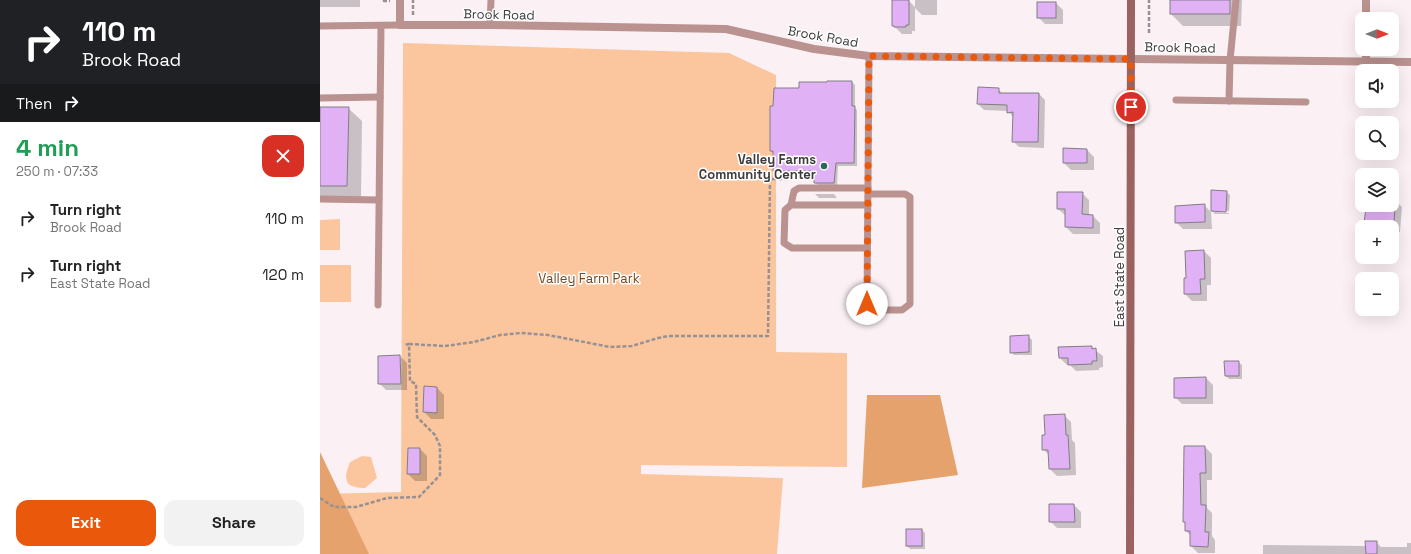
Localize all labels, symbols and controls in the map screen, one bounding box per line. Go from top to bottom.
street label: Brook Road [463,5,535,24]
north arrow [1355,12,1399,56]
map controls [1355,12,1399,316]
text: 110 m [82,13,156,49]
icon: right [16,16,68,68]
street label: Brook Road [786,22,860,51]
street label: Brook Road [1144,38,1216,57]
text: Brook Road [82,48,181,71]
button: sound [1355,64,1399,108]
pin [1114,90,1148,124]
icon: right [60,92,82,114]
text: Then [16,94,52,113]
icon: arrive [1120,96,1142,118]
button: search [1355,116,1399,160]
text: 4 min [16,132,79,163]
button: close [262,135,304,177]
place label: Valley Farms Community Center [699,151,816,183]
marker: Valley Farms Community Center [819,161,829,171]
text: 250 m · 07:33 [16,163,98,180]
button: layers [1355,168,1399,212]
text: Turn right [50,200,121,219]
icon: right [16,207,38,229]
text: 110 m [265,209,304,228]
text: Brook Road [50,219,122,236]
button: + [1355,220,1399,264]
street label: East State Road [1111,227,1128,327]
text: Turn right [50,256,121,275]
icon: right [16,263,38,285]
text: 120 m [262,265,304,284]
park label: Valley Farm Park [538,270,640,287]
button: − [1355,272,1399,316]
text: East State Road [50,275,150,292]
position arrow [846,283,888,325]
button: Exit [16,500,156,546]
button: Share [164,500,304,546]

